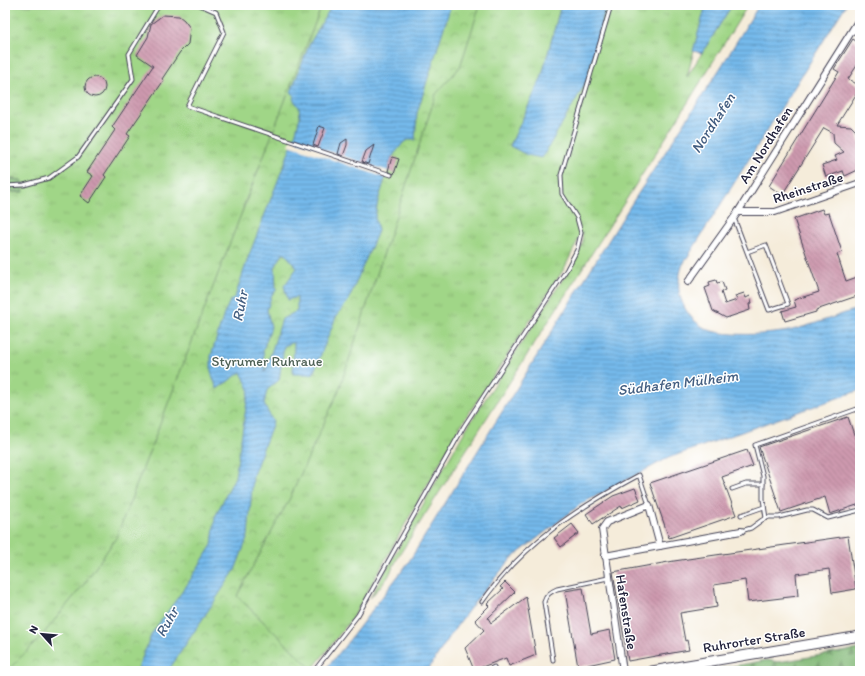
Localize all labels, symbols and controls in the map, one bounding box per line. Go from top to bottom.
water label: Nordhafen [687,90,739,156]
street label: Am Nordhafen [736,103,796,187]
street label: Rheinstraße [771,169,846,207]
water label: Ruhr [228,287,252,323]
park label: Styrumer Ruhraue [212,353,323,370]
water label: Südhafen Mülheim [617,367,740,399]
street label: Hafenstraße [612,573,640,651]
water label: Ruhr [152,602,184,640]
north arrow [22,614,62,654]
text: N [26,623,41,636]
street label: Ruhrorter Straße [702,623,807,656]

